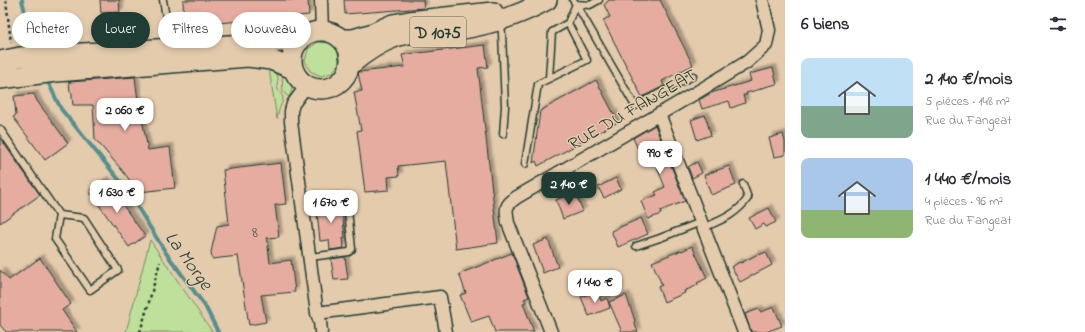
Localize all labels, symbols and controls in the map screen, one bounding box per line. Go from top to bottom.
chip: Acheter [12,12,83,48]
chip: Louer [91,12,150,48]
chip: Filtres [158,12,223,48]
chip: Nouveau [231,12,311,48]
text: 6 biens [801,12,849,37]
icon: filters [1047,13,1069,35]
road number: D 1075 [410,17,466,47]
street label: RUE DU FANGEAT [564,63,702,158]
text: 2 140 €/mois [925,67,1013,92]
icon: home [833,74,881,122]
text: 5 pièces · 148 m² [925,92,1010,111]
pin: 2 060 € [88,98,162,132]
text: 2 060 € [106,101,144,120]
text: Rue du Fangeat [925,111,1012,130]
pin: 990 € [632,141,688,175]
text: 990 € [647,144,673,163]
text: 1 440 €/mois [925,167,1011,192]
pin: 2 140 € [532,172,606,206]
icon: home [833,174,881,222]
text: 2 140 € [550,175,588,194]
pin: 1 630 € [80,180,154,214]
text: 1 630 € [99,183,135,202]
pin: 1 670 € [294,190,368,224]
text: 4 pièces · 96 m² [925,192,1003,211]
text: 1 670 € [313,193,349,212]
text: Rue du Fangeat [925,211,1012,230]
house number: 8 [252,221,258,245]
water label: La Morge [157,227,219,298]
pin: 1 440 € [558,270,632,304]
text: 1 440 € [577,273,613,292]

